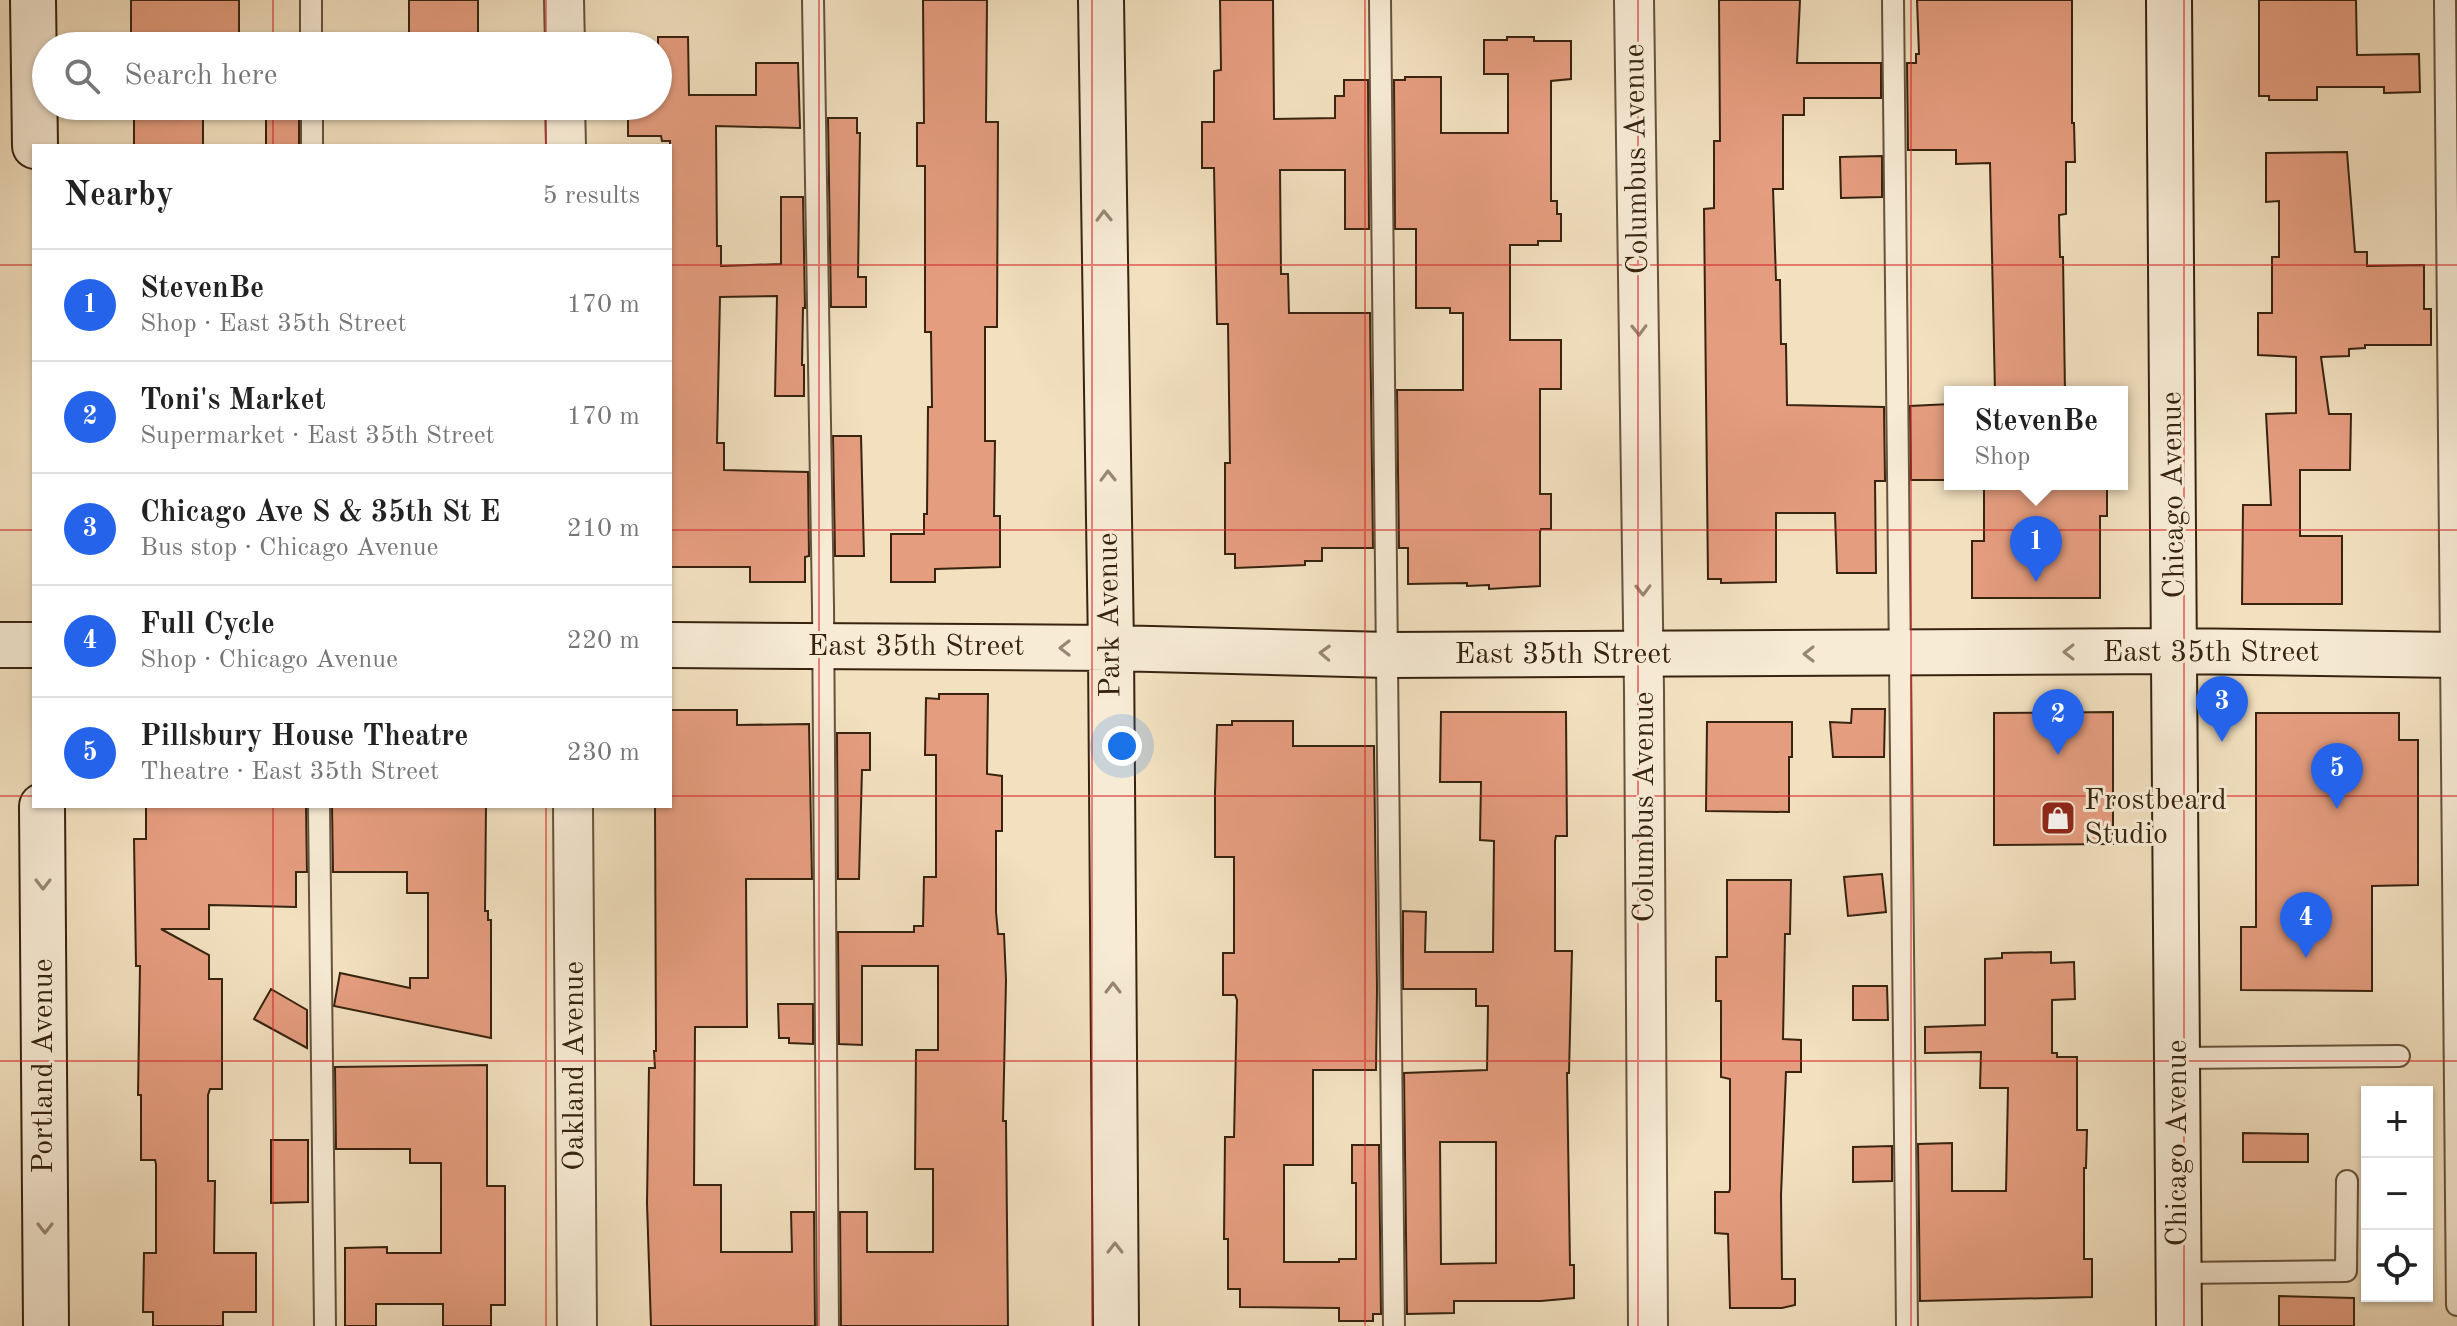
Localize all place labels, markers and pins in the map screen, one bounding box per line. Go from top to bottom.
pin: 1 [2010,516,2062,582]
pin: 3 [2196,676,2248,742]
pin: 2 [2032,689,2084,755]
pin: 5 [2311,743,2363,809]
place label: Frostbeard Studio [2084,786,2227,850]
shop icon: Frostbeard Studio [2039,799,2077,837]
pin: 4 [2280,892,2332,958]

